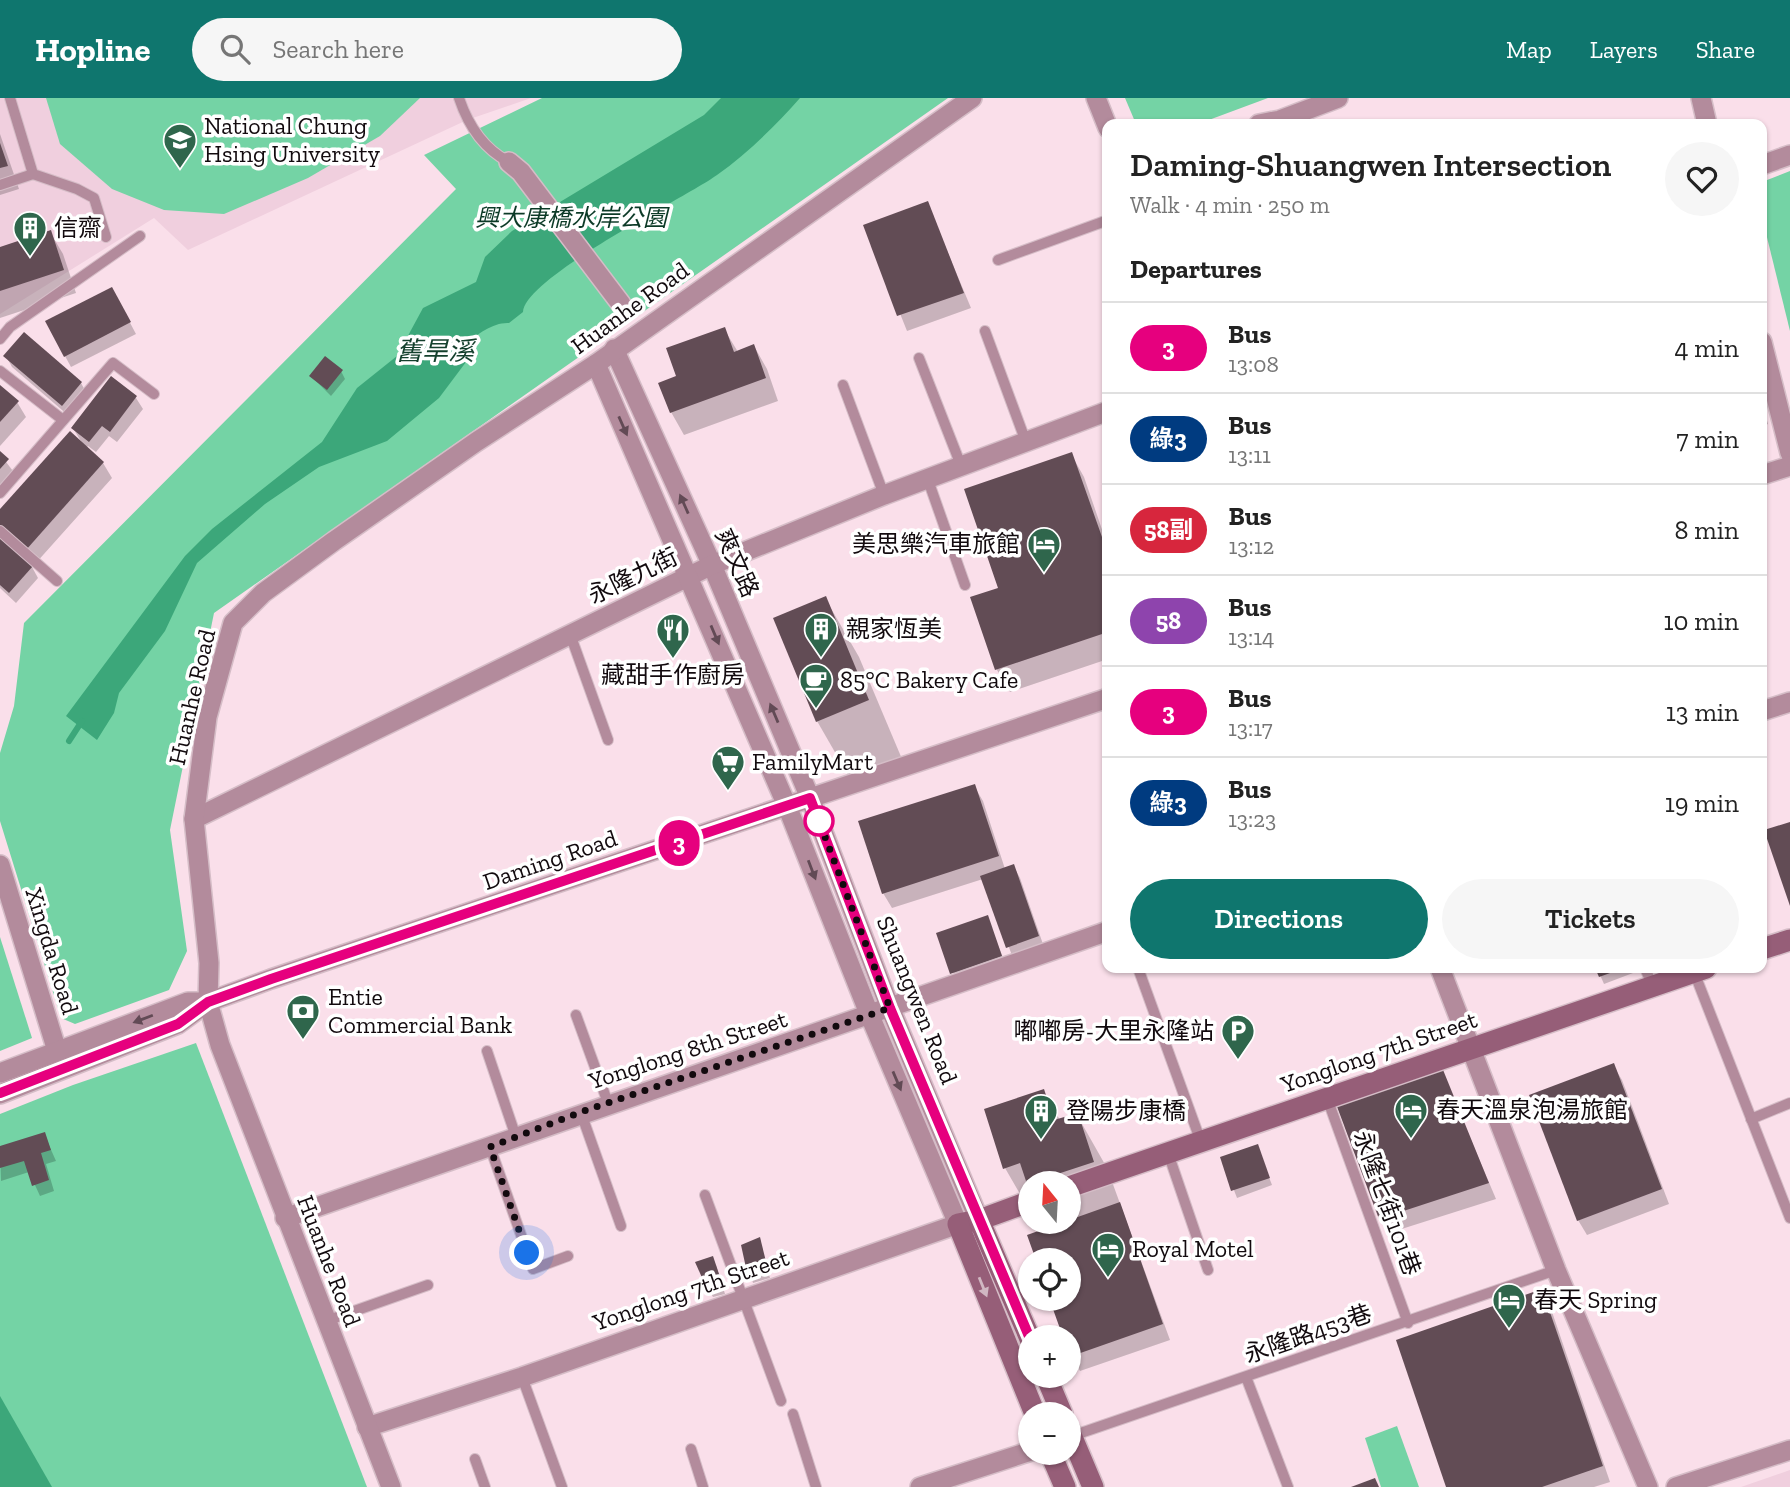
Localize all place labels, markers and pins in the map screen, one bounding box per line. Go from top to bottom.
place label: National Chung Hsing University [204,111,381,168]
school or university icon: National Chung Hsing University [161,121,199,170]
building icon: 信齋 [11,209,49,258]
place label: 信齋 [54,213,102,242]
hotel icon: 美思樂汽車旅館 [1025,525,1063,574]
place label: 美思樂汽車旅館 [852,529,1020,558]
building icon: 親家恆美 [802,610,840,659]
restaurant icon: 藏甜手作廚房 [654,611,692,660]
place label: 親家恆美 [846,614,942,643]
place label: 藏甜手作廚房 [601,660,745,689]
cafe icon: 85°C Bakery Cafe [797,661,835,710]
place label: 85°C Bakery Cafe [840,665,1018,694]
supermarket icon: FamilyMart [709,743,747,792]
place label: FamilyMart [752,747,873,776]
unlabelled marker [804,806,834,836]
place label: Entie Commercial Bank [328,982,513,1039]
bank icon: Entie Commercial Bank [284,992,322,1041]
parking icon: 嘟嘟房-大里永隆站 [1219,1012,1257,1061]
place label: 嘟嘟房-大里永隆站 [1014,1016,1214,1045]
hotel icon: 春天溫泉泡湯旅館 [1392,1091,1430,1140]
building icon: 登陽步康橋 [1022,1092,1060,1141]
place label: 春天溫泉泡湯旅館 [1436,1095,1628,1124]
place label: 登陽步康橋 [1066,1096,1186,1125]
hotel icon: Royal Motel [1089,1230,1127,1279]
place label: Royal Motel [1132,1234,1254,1263]
hotel icon: 春天 Spring [1490,1281,1528,1330]
place label: 春天 Spring [1534,1285,1657,1314]

